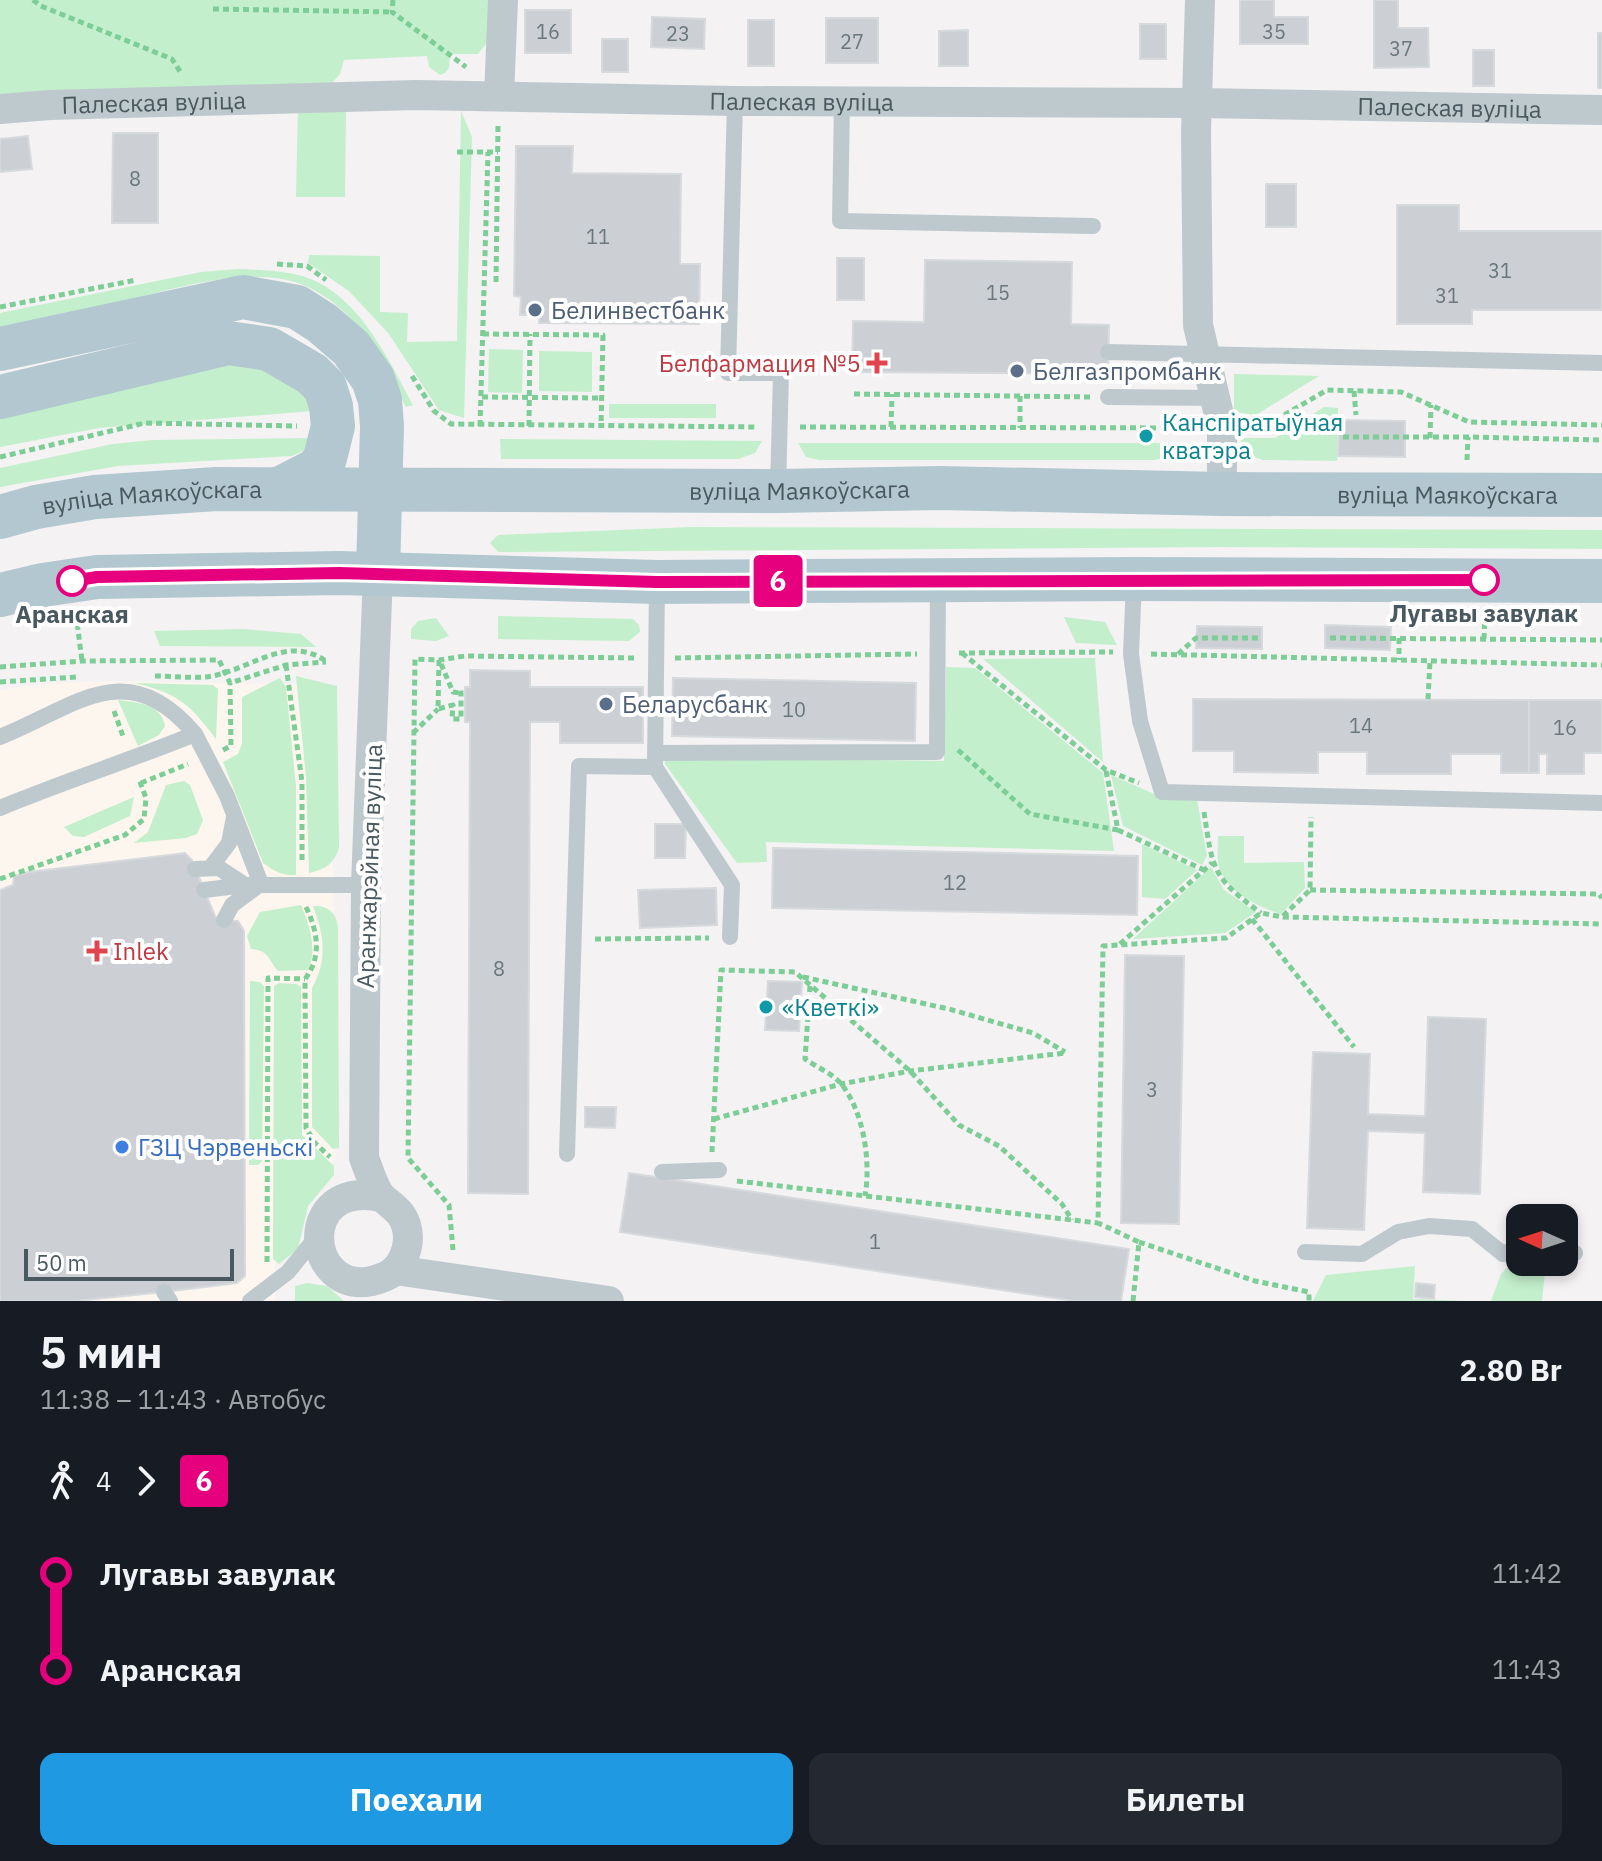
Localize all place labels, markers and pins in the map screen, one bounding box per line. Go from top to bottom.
place label: Белинвестбанк [551,294,725,326]
marker: Белинвестбанк [526,301,544,319]
place label: Белфармация №5 [659,347,861,379]
marker: Белфармация №5 [868,354,886,372]
place label: Белгазпромбанк [1033,355,1221,387]
marker: Белгазпромбанк [1008,362,1026,380]
place label: Канспіратыўная кватэра [1162,406,1343,466]
marker: Канспіратыўная кватэра [1137,427,1155,445]
marker: Лугавы завулак [1469,565,1499,595]
marker: Аранская [57,566,87,596]
place label: Лугавы завулак [1390,597,1578,629]
place label: Аранская [15,598,129,630]
place label: Беларусбанк [622,688,768,720]
marker: Беларусбанк [597,695,615,713]
place label: Inlek [113,935,169,967]
marker: Inlek [88,942,106,960]
place label: «Кветкі» [782,991,879,1023]
marker: «Кветкі» [757,998,775,1016]
place label: ГЗЦ Чэрвеньскі [138,1131,313,1163]
marker: ГЗЦ Чэрвеньскі [113,1138,131,1156]

